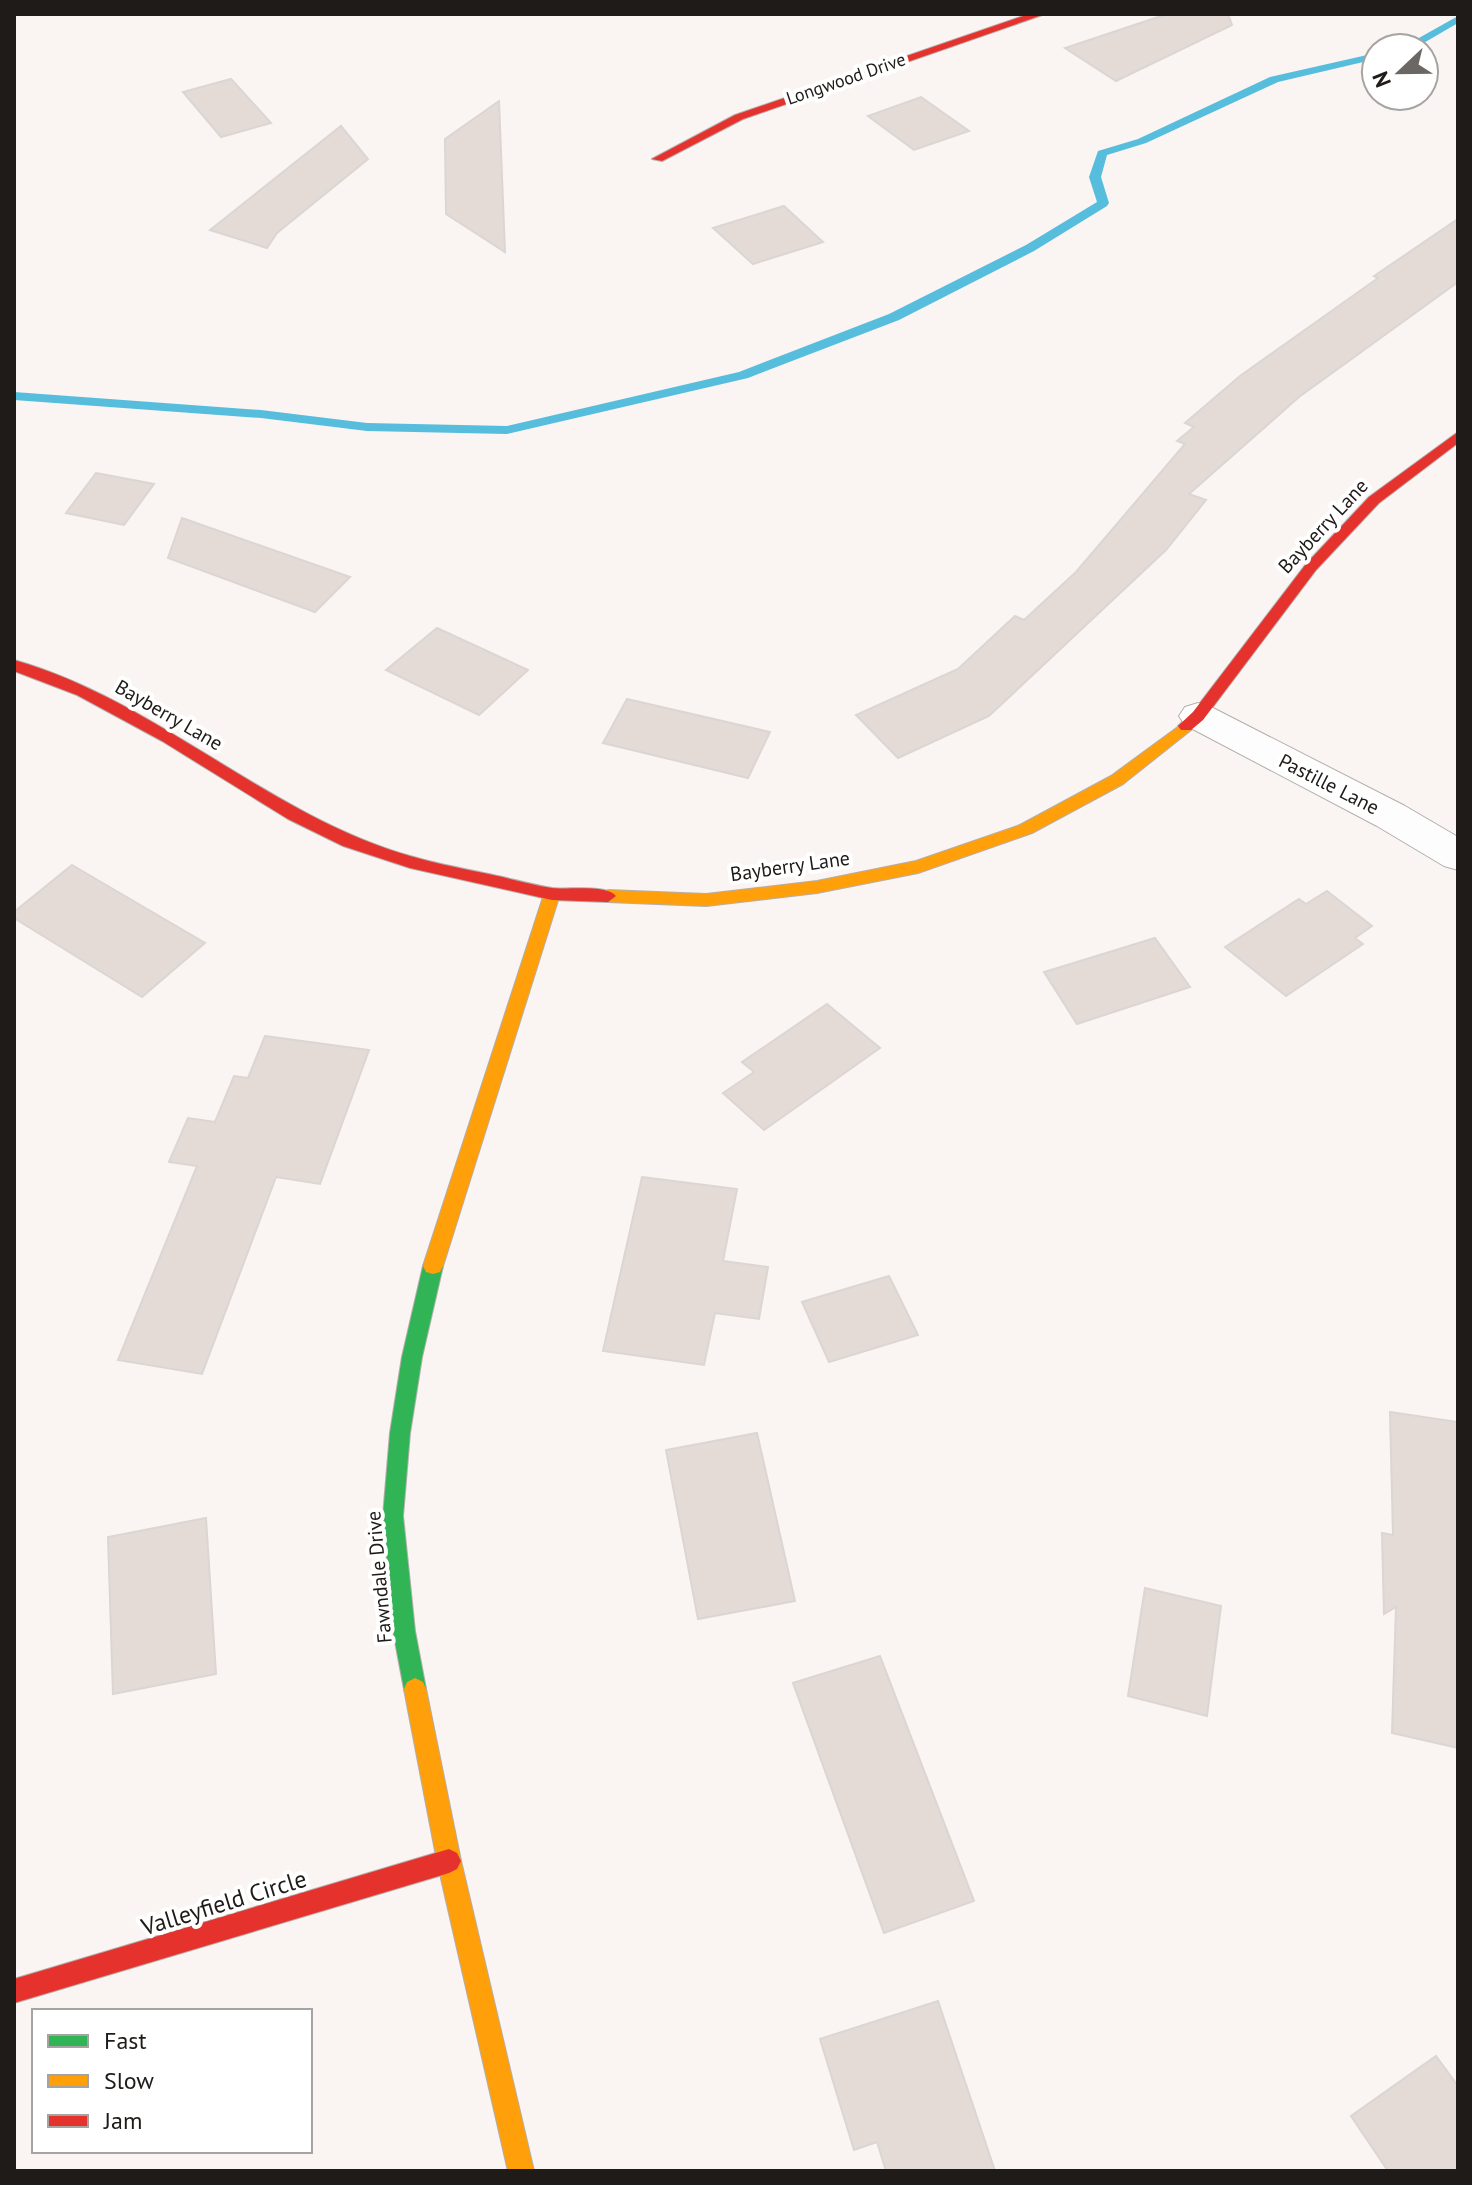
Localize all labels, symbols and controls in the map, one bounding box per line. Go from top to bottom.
north arrow [1360,32,1440,112]
street label: Longwood Drive [783,47,908,110]
text: N [1366,68,1397,91]
street label: Bayberry Lane [1272,473,1374,579]
street label: Bayberry Lane [110,674,228,756]
street label: Pastille Lane [1274,748,1384,820]
street label: Bayberry Lane [729,845,851,887]
street label: Fawndale Drive [360,1510,398,1644]
street label: Valleyfield Circle [137,1863,310,1943]
legend [32,2009,312,2153]
text: Fast [104,2025,147,2056]
text: Slow [104,2065,154,2096]
text: Jam [103,2105,142,2136]

